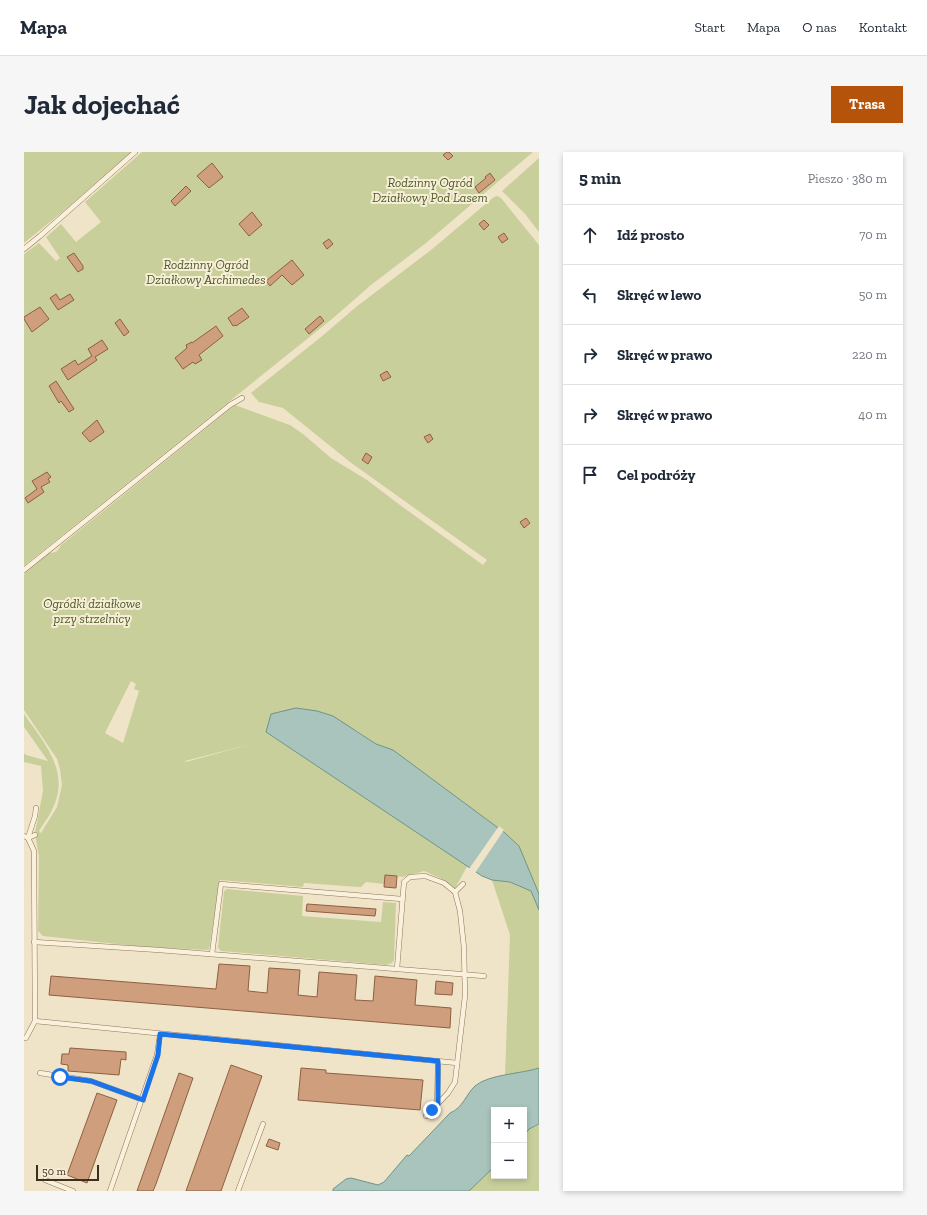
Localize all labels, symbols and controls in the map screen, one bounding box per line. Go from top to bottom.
text: Mapa [20,16,67,39]
text: Start [694,19,725,36]
text: Mapa [747,19,780,36]
text: O nas [802,19,837,36]
text: Kontakt [859,19,907,36]
button: Trasa [831,86,903,123]
text: Jak dojechać [24,88,180,121]
text: 5 min [579,168,621,188]
text: Pieszo · 380 m [808,171,887,186]
park label: Rodzinny Ogród Działkowy Pod Lasem [372,175,488,205]
icon: ahead [579,224,601,246]
text: Idź prosto [617,226,684,244]
text: 70 m [859,227,887,242]
park label: Rodzinny Ogród Działkowy Archimedes [146,257,266,287]
icon: left [579,284,601,306]
text: Skręć w lewo [617,286,701,304]
text: 50 m [859,287,887,302]
icon: right [579,344,601,366]
text: Skręć w prawo [617,346,712,364]
text: 220 m [852,347,887,362]
icon: right [579,404,601,426]
text: Skręć w prawo [617,406,712,424]
text: 40 m [858,407,887,422]
icon: arrive [579,464,601,486]
text: Cel podróży [617,466,695,484]
park label: Ogródki działkowe przy strzelnicy [43,596,141,626]
route start [51,1068,69,1086]
route end [423,1101,441,1119]
map controls [491,1107,527,1179]
button: + [491,1107,527,1143]
button: − [491,1143,527,1179]
scale bar [36,1163,99,1182]
text: 50 m [42,1165,66,1178]

